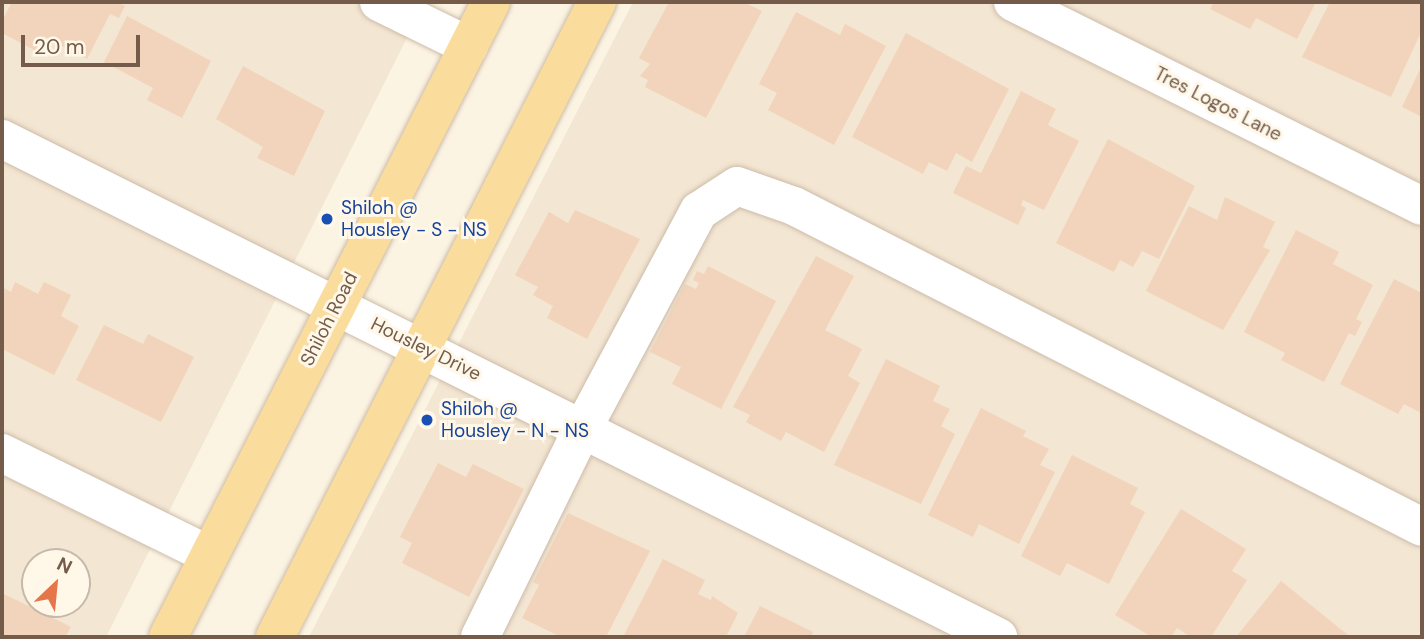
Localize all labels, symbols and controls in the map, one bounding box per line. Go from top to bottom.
scale bar [24,21,144,65]
text: 20 m [34,33,85,61]
street label: Tres Logos Lane [1150,62,1286,146]
place label: Shiloh @ Housley - S - NS [341,197,487,241]
marker: Shiloh @ Housley - S - NS [319,211,335,227]
street label: Shiloh Road [296,268,362,370]
street label: Housley Drive [367,312,485,386]
place label: Shiloh @ Housley - N - NS [441,398,589,442]
marker: Shiloh @ Housley - N - NS [419,412,435,428]
north arrow [21,548,91,618]
text: N [53,551,76,580]

